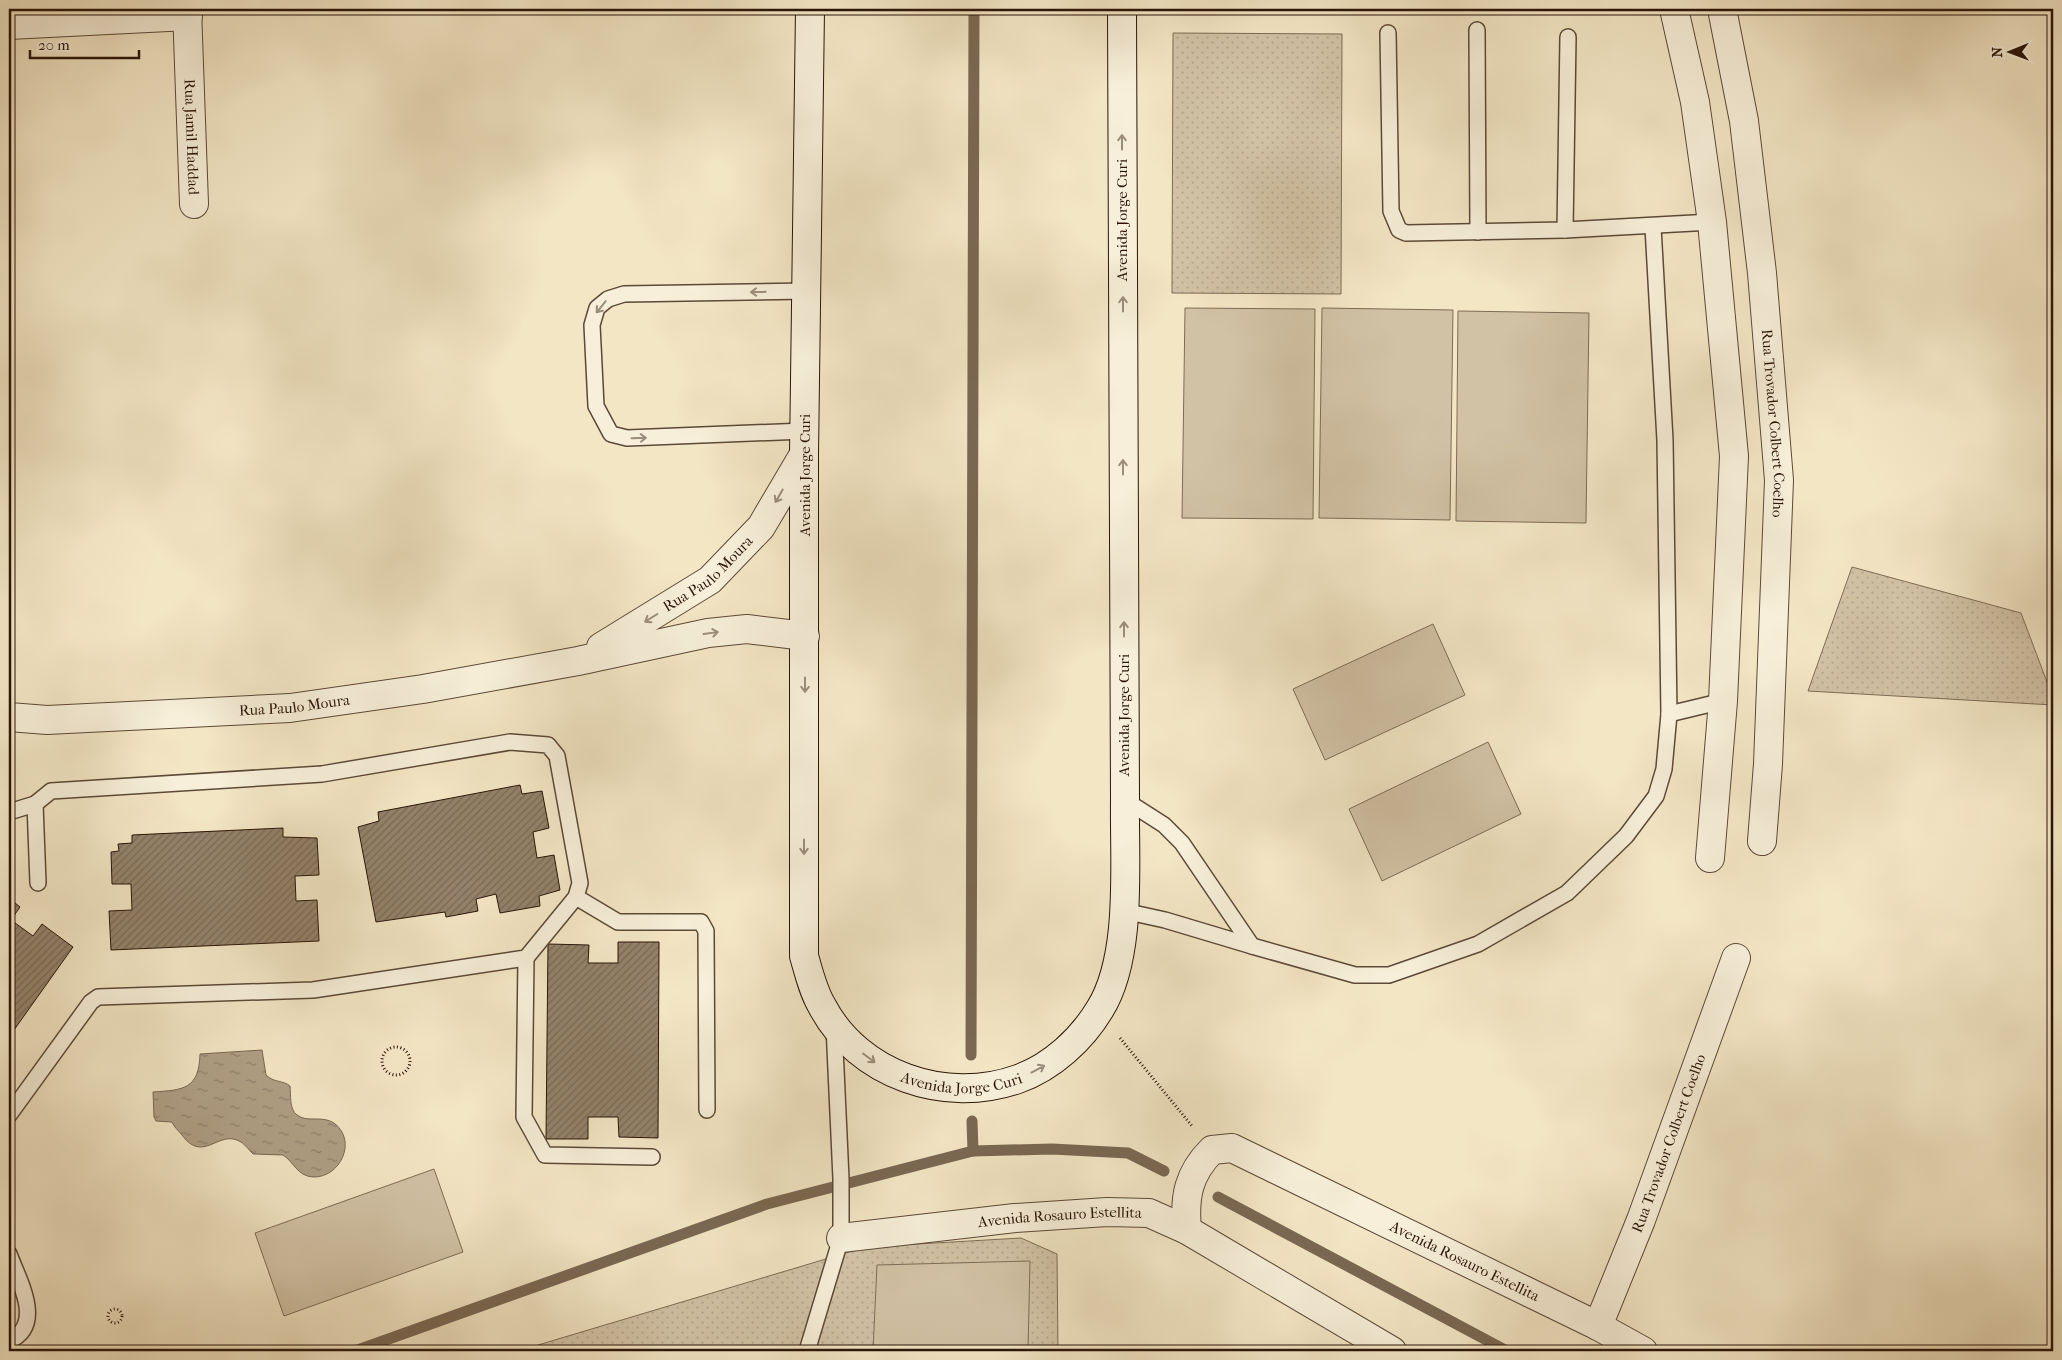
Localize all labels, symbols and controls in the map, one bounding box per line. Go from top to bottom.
scale bar [30,28,139,60]
north arrow [1984,28,2034,78]
text: 20 m [38,36,70,54]
text: N [1989,46,2006,58]
street label: Rua Jamil Haddad [181,79,203,196]
one-way arrow [1117,134,1127,150]
street label: Avenida Jorge Curi [1113,158,1131,282]
one-way arrow [751,287,767,297]
one-way arrow [1118,296,1128,312]
one-way arrow [595,301,606,314]
street label: Rua Trovador Colbert Coelho [1758,328,1788,518]
street label: Avenida Jorge Curi [796,413,814,537]
one-way arrow [631,433,647,442]
one-way arrow [1118,459,1128,475]
one-way arrow [774,488,784,502]
street label: Rua Paulo Moura [660,531,757,616]
one-way arrow [645,613,659,623]
one-way arrow [1119,621,1129,638]
one-way arrow [703,628,719,638]
street label: Avenida Jorge Curi [1115,653,1133,777]
one-way arrow [800,676,810,693]
street label: Rua Paulo Moura [239,690,352,720]
one-way arrow [799,839,809,855]
street label: Rua Trovador Colbert Coelho [1628,1051,1710,1235]
one-way arrow [862,1053,876,1063]
one-way arrow [1031,1064,1046,1074]
street label: Avenida Jorge Curi [897,1067,1025,1097]
street label: Avenida Rosauro Estellita [976,1203,1143,1231]
street label: Avenida Rosauro Estellita [1386,1217,1543,1306]

